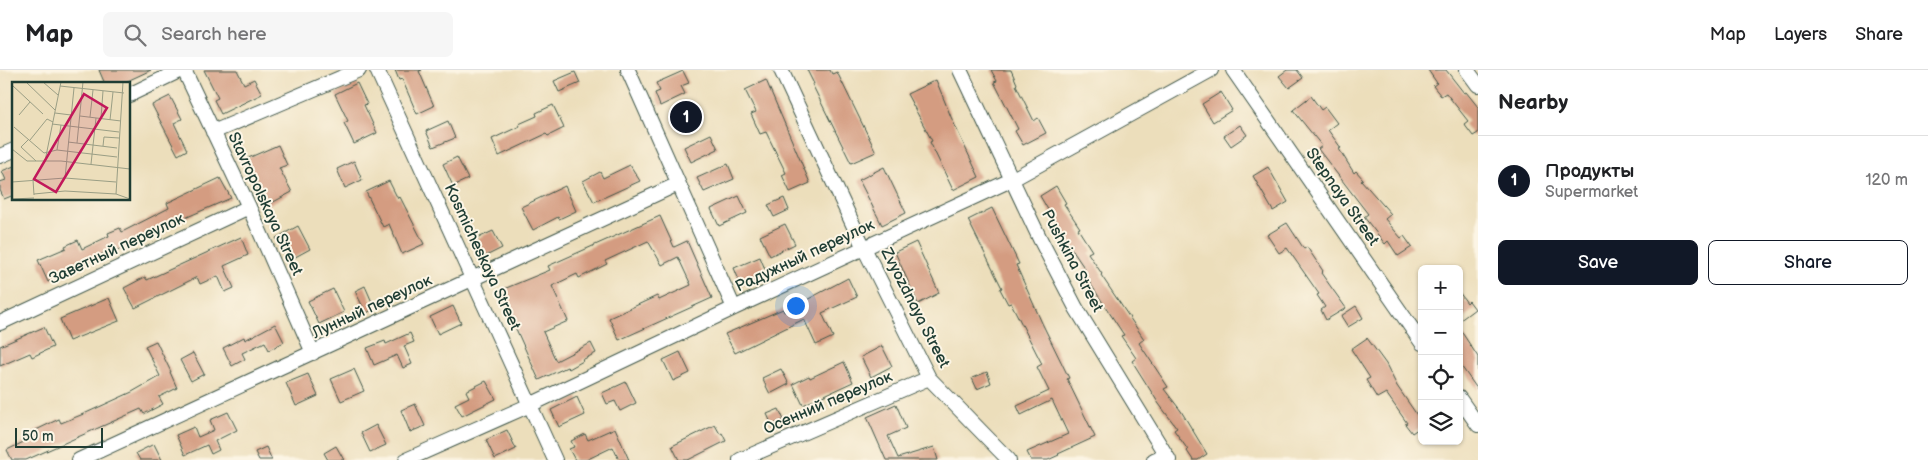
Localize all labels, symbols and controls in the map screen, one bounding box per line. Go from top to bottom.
search box [103,12,453,57]
text: Map [25,20,73,49]
icon: search [121,21,149,49]
text: Search here [161,23,267,46]
text: Map [1710,24,1746,45]
text: Layers [1774,24,1827,45]
text: Share [1855,24,1903,45]
inset map [12,82,130,200]
text: Nearby [1498,90,1568,115]
pin: 1 [670,98,702,136]
street label: Stavropolskaya Street [223,129,307,279]
street label: Stepnaya Street [1301,145,1383,250]
text: Продукты [1545,160,1634,183]
text: 1 [1511,171,1517,190]
text: 120 m [1865,171,1908,190]
street label: Kosmicheskaya Street [440,181,524,333]
text: Supermarket [1545,183,1638,202]
street label: Pushkina Street [1037,206,1107,316]
street label: Заветный переулок [46,209,188,289]
street label: Радужный переулок [732,215,878,297]
button: Save [1498,240,1698,285]
button: Share [1708,240,1908,285]
street label: Zvyozdnaya Street [876,244,953,371]
map controls [1418,265,1463,445]
button: + [1418,265,1463,310]
street label: Лунный переулок [308,271,435,344]
your location [783,293,809,319]
button: − [1418,310,1463,355]
button: locate [1418,355,1463,400]
street label: Осенний переулок [761,367,896,439]
button: layers [1418,400,1463,445]
scale bar [15,425,102,448]
text: 50 m [22,428,54,445]

